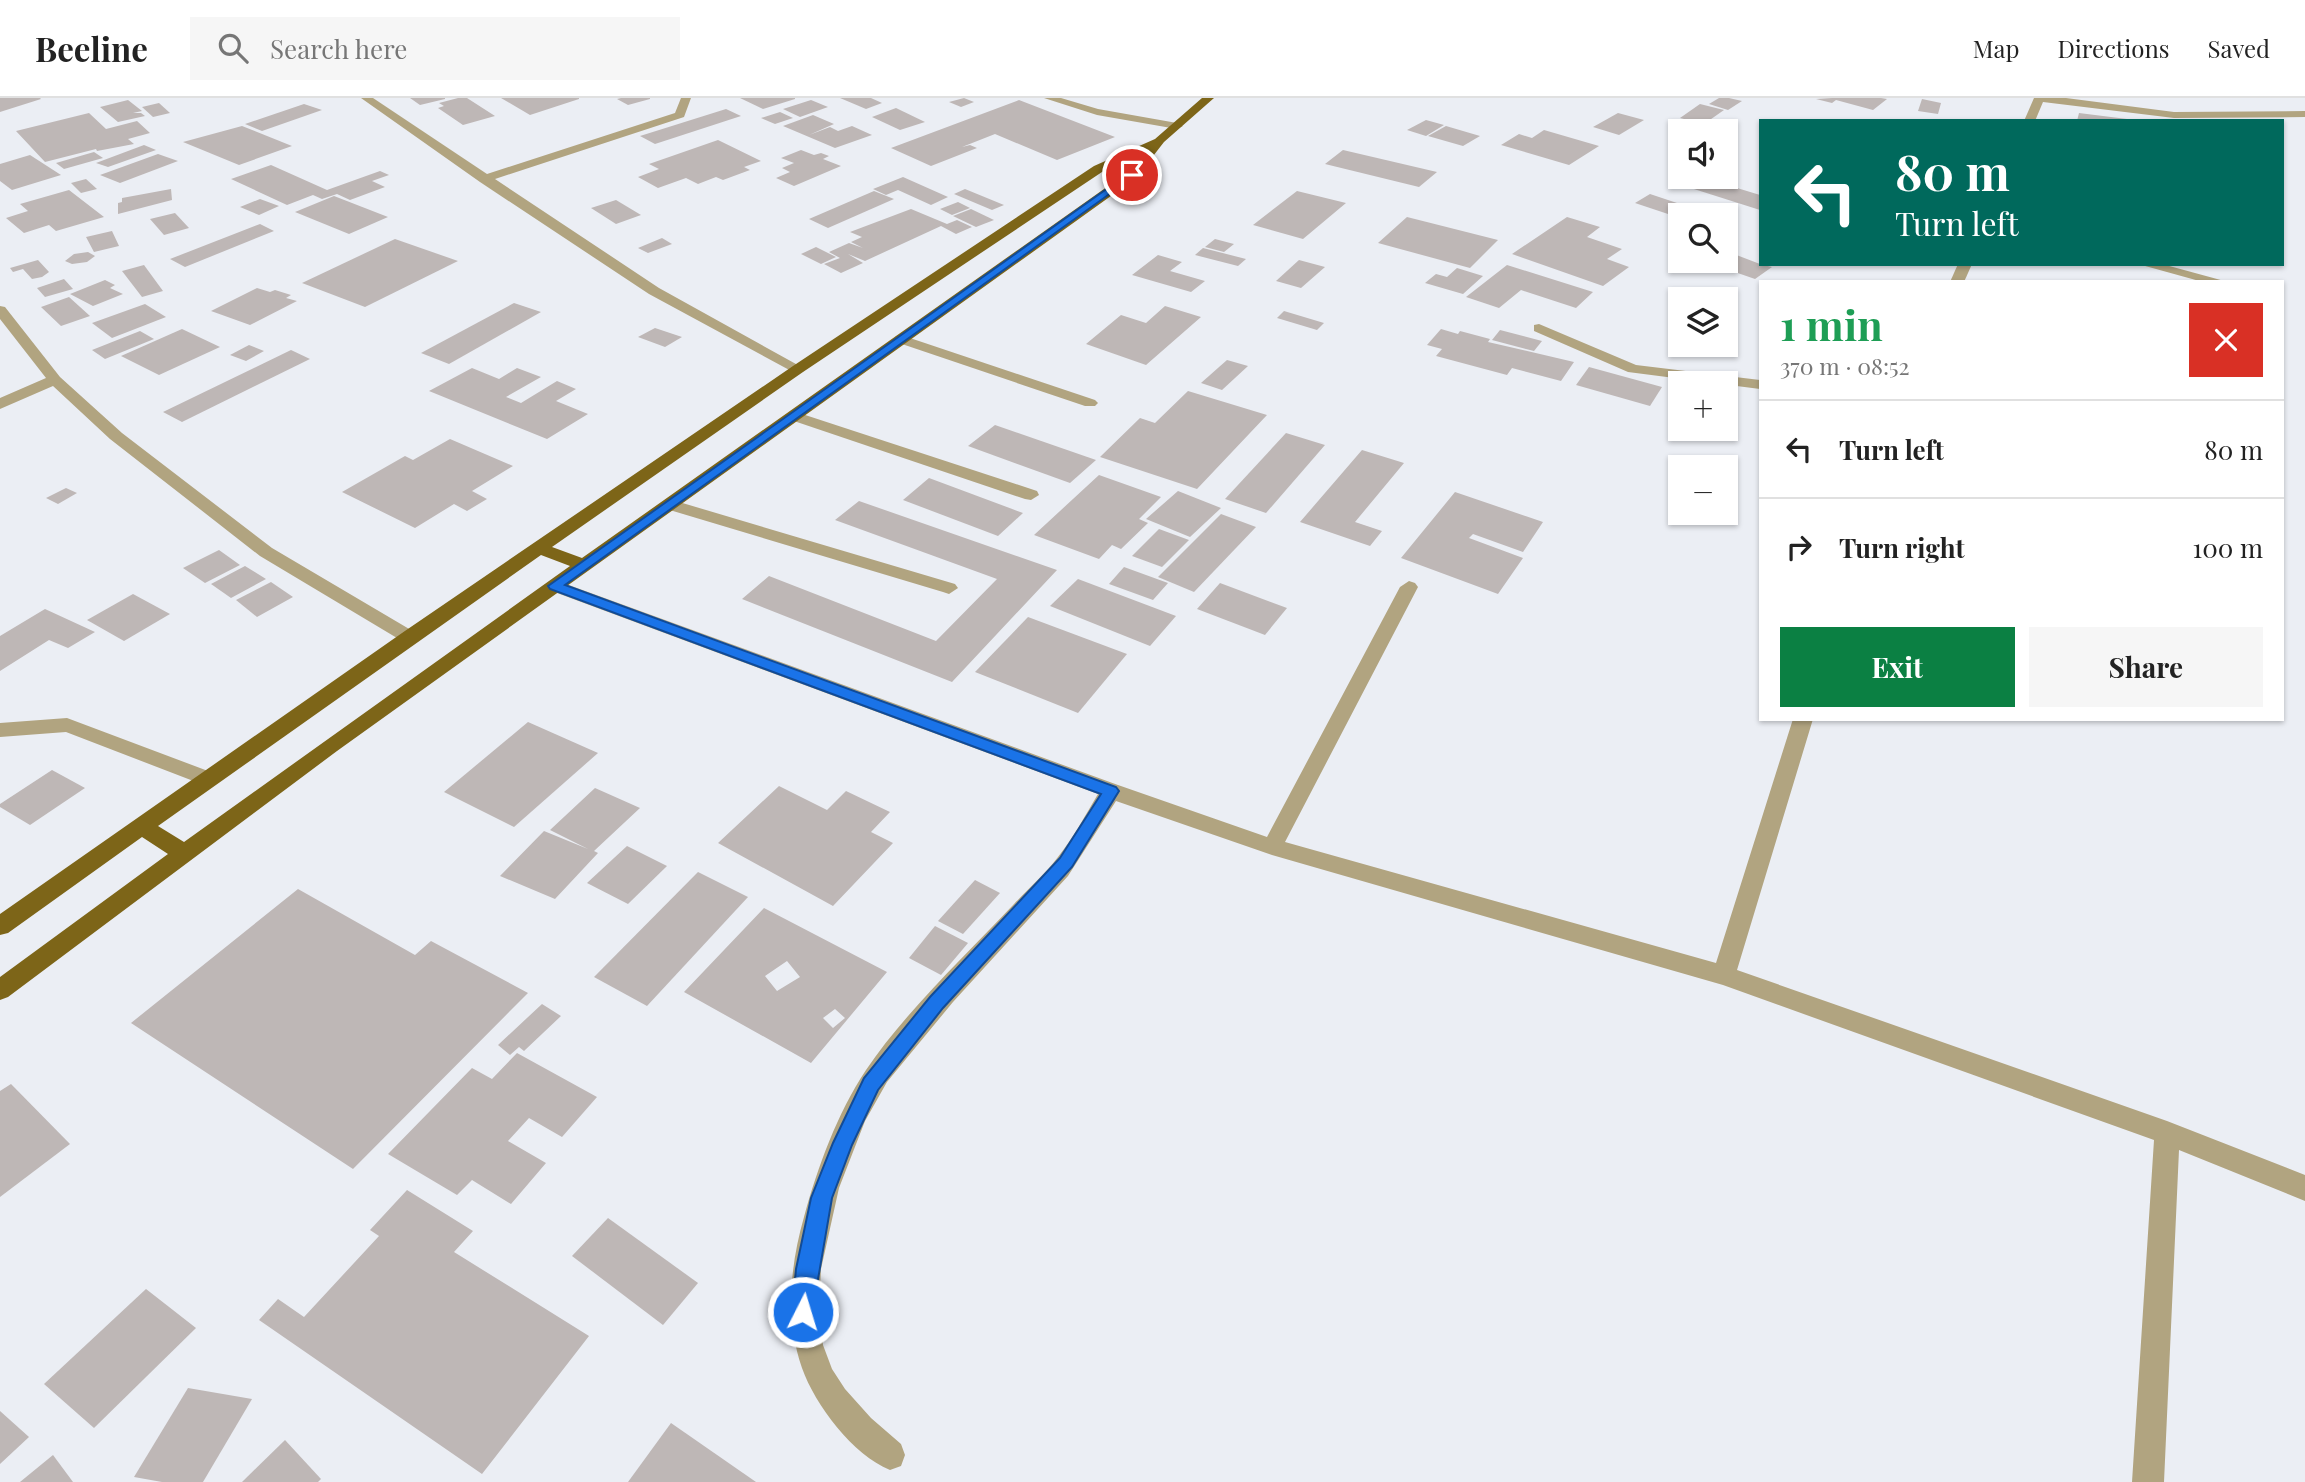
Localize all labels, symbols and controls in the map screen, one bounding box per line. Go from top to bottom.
search box [190,17,680,80]
text: Beeline [35,26,148,70]
icon: search [214,29,252,67]
text: Search here [270,31,407,66]
text: Map [1973,32,2019,64]
text: Directions [2057,32,2170,64]
text: Saved [2208,32,2270,64]
map controls [1668,119,1738,525]
button: sound [1668,119,1738,189]
text: 80 m [1895,138,2010,203]
pin [1102,145,1162,205]
icon: left [1780,147,1871,238]
icon: arrive [1113,156,1151,194]
text: Turn left [1895,201,2019,244]
button: search [1668,203,1738,273]
button: layers [1668,287,1738,357]
text: 1 min [1780,296,1883,352]
button: close [2189,303,2263,377]
text: 370 m · 08:52 [1780,350,1910,381]
button: + [1668,371,1738,441]
icon: left [1780,430,1818,468]
text: Turn left [1839,432,1944,467]
text: 80 m [2204,432,2263,467]
button: − [1668,455,1738,525]
icon: right [1780,528,1818,566]
text: Turn right [1839,530,1965,565]
text: 100 m [2193,530,2263,565]
button: Exit [1780,627,2015,707]
button: Share [2029,627,2263,707]
position arrow [766,1275,840,1349]

